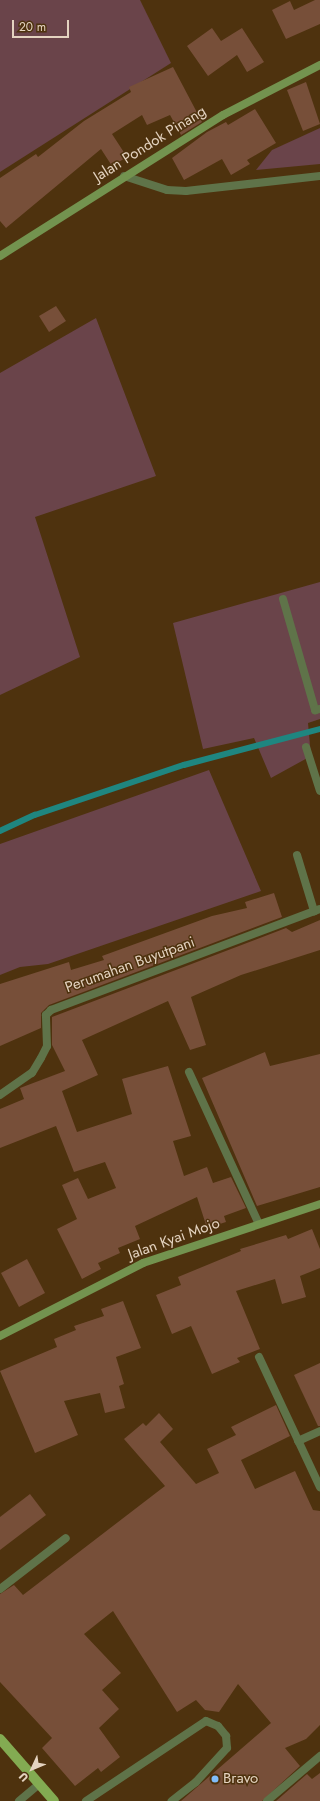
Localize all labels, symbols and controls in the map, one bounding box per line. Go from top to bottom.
scale bar [14,12,71,38]
text: 20 m [19,18,46,36]
street label: Jalan Pondok Pinang [90,102,210,186]
street label: Perumahan Buyutpani [63,933,197,997]
street label: Jalan Kyai Mojo [126,1214,222,1264]
north arrow [12,1749,52,1789]
text: U [15,1769,32,1786]
place label: Bravo [223,1770,258,1788]
marker: Bravo [210,1774,220,1784]

